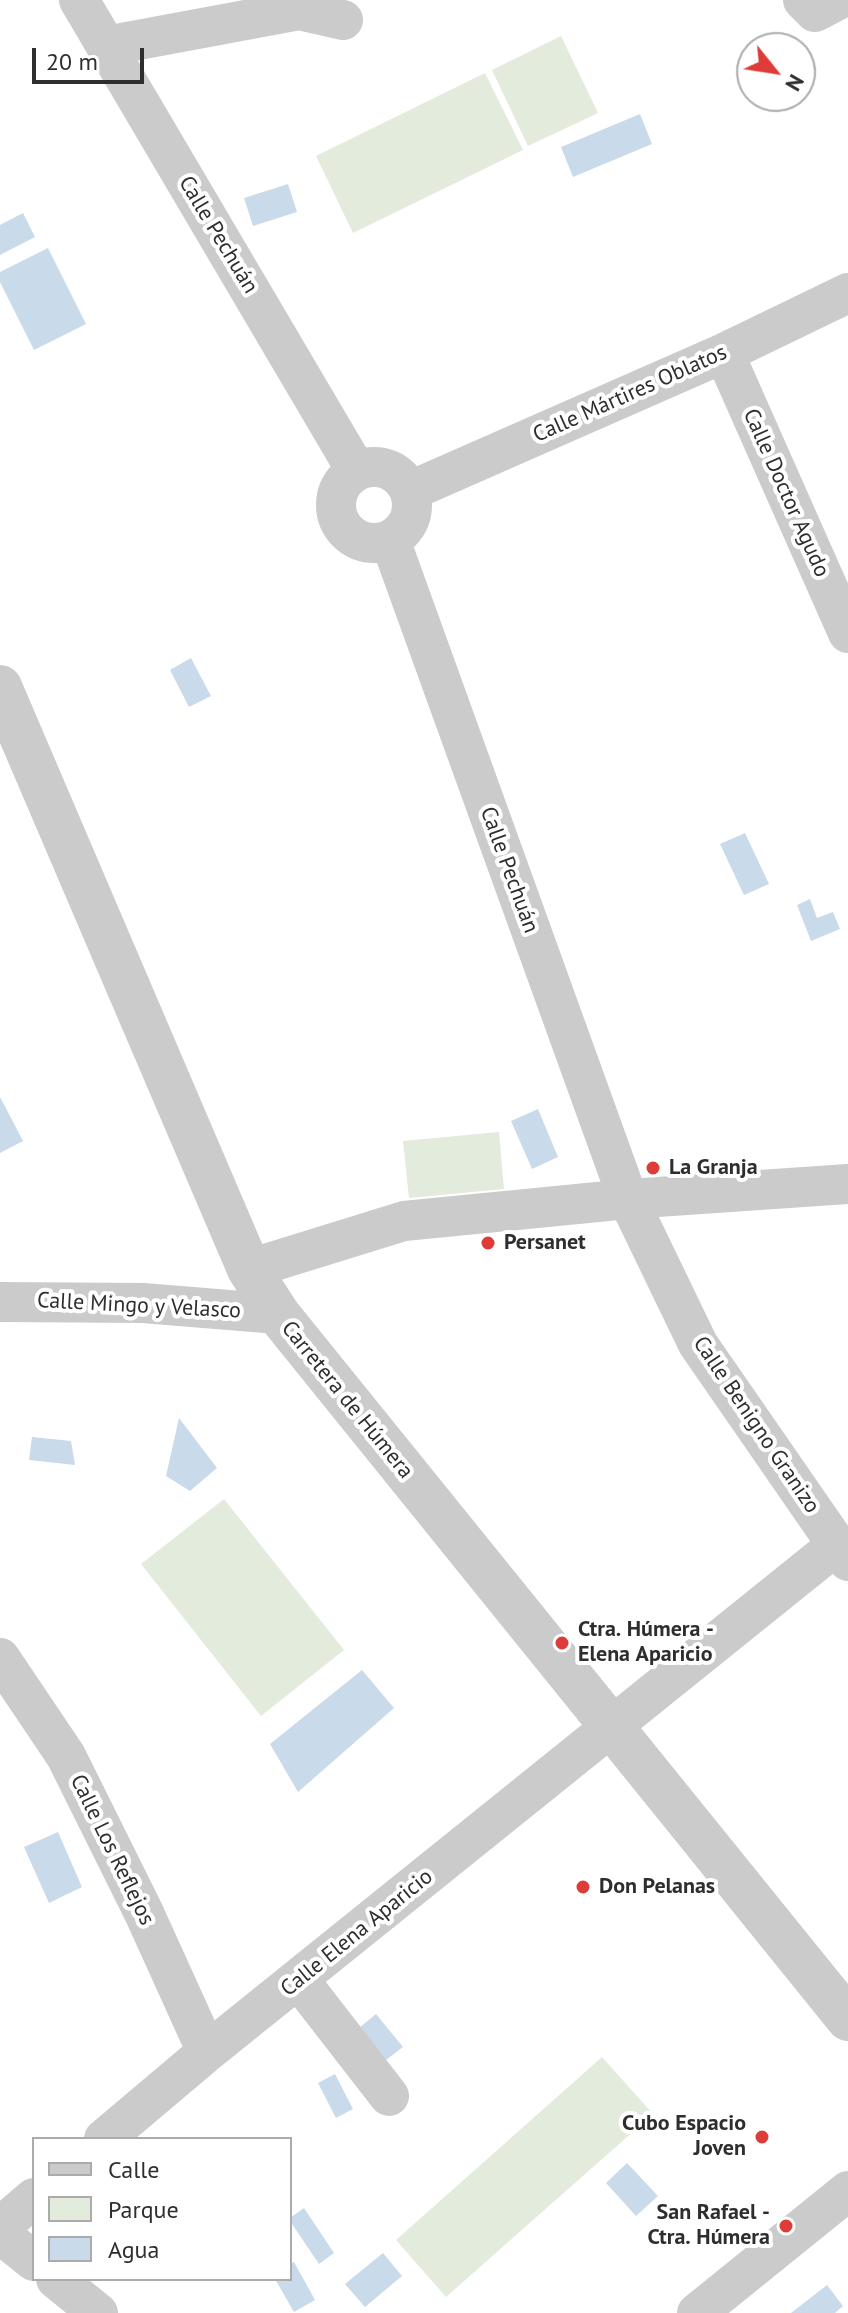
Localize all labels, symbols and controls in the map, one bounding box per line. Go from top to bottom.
scale bar [36,32,148,82]
north arrow [736,32,816,112]
text: 20 m [46,46,98,77]
text: N [779,70,811,96]
street label: Calle Pechuán [173,172,263,298]
street label: Calle Mártires Oblatos [529,339,731,449]
street label: Calle Doctor Agudo [737,405,835,581]
street label: Calle Pechuán [474,803,544,937]
place label: La Granja [669,1155,758,1181]
marker: La Granja [644,1159,662,1177]
place label: Persanet [504,1230,586,1256]
marker: Persanet [479,1234,497,1252]
street label: Calle Mingo y Velasco [36,1287,242,1325]
street label: Carretera de Húmera [275,1316,419,1484]
street label: Calle Benigno Granizo [687,1332,825,1518]
place label: Ctra. Húmera - Elena Aparicio [578,1617,714,1668]
marker: Ctra. Húmera - Elena Aparicio [553,1634,571,1652]
street label: Calle Los Reflejos [64,1770,160,1930]
street label: Calle Elena Aparicio [276,1864,438,2002]
place label: Don Pelanas [599,1874,715,1900]
marker: Don Pelanas [574,1878,592,1896]
place label: Cubo Espacio Joven [622,2111,746,2162]
marker: Cubo Espacio Joven [753,2128,771,2146]
legend [32,2137,292,2281]
text: Calle [108,2154,159,2185]
text: Parque [108,2194,179,2225]
place label: San Rafael - Ctra. Húmera [648,2200,770,2252]
marker: San Rafael - Ctra. Húmera [777,2217,795,2235]
text: Agua [108,2234,159,2265]

